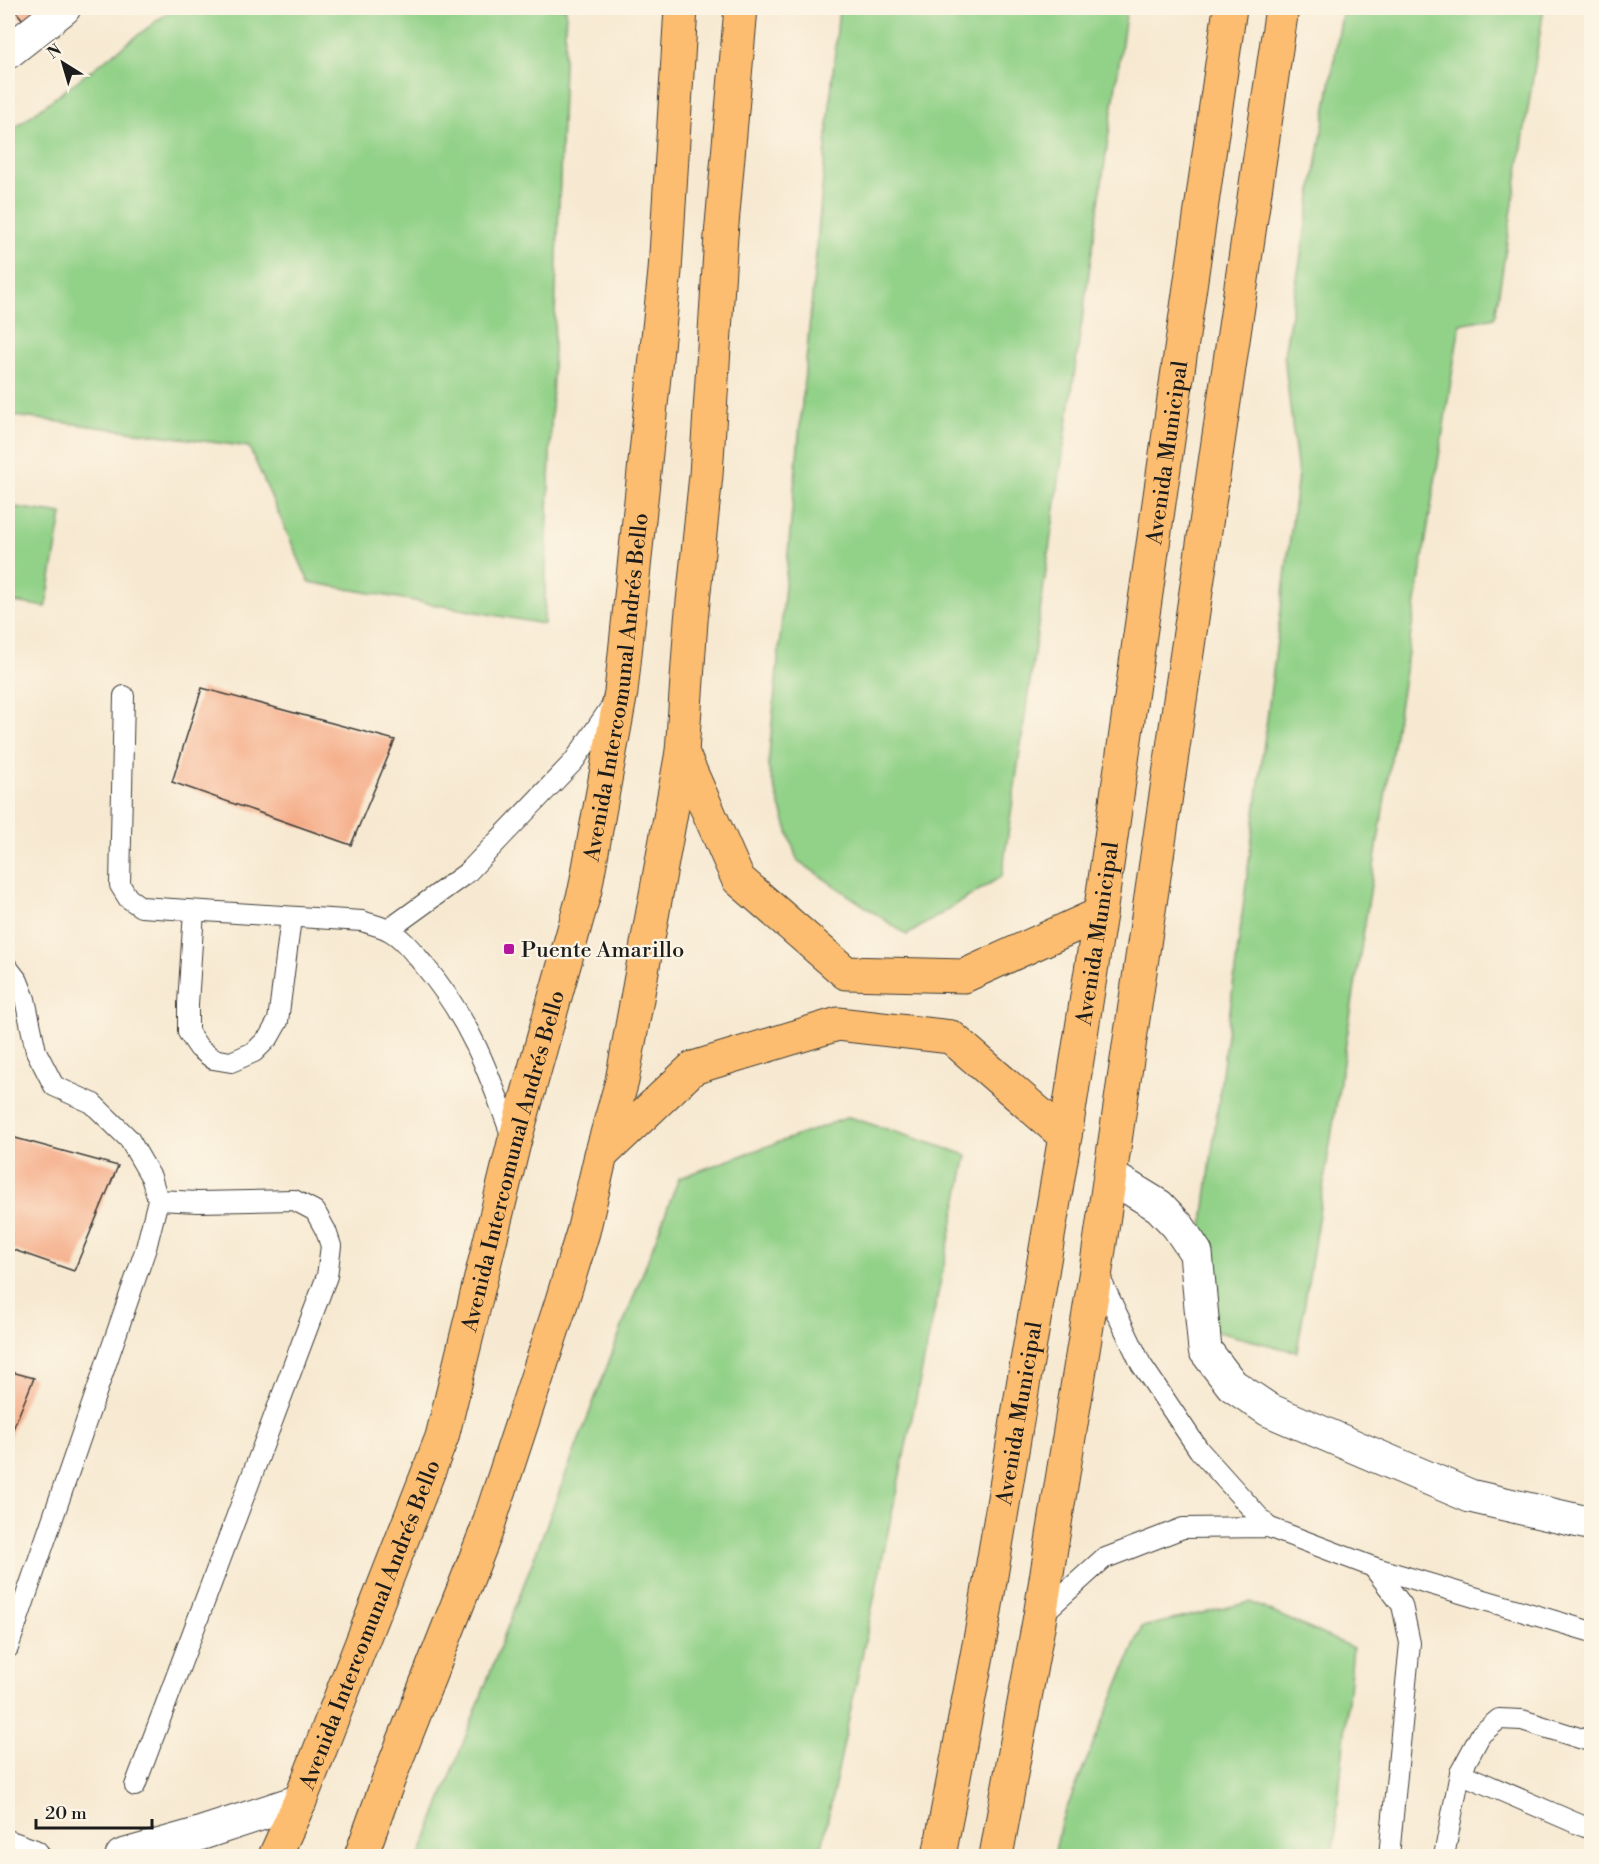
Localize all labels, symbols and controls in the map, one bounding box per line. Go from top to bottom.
north arrow [33,33,93,93]
text: N [44,40,66,64]
street label: Avenida Municipal [1141,358,1194,547]
street label: Avenida Intercomunal Andrés Bello [578,512,655,865]
street label: Avenida Municipal [1070,840,1125,1028]
place label: Puente Amarillo [521,937,684,964]
marker: Puente Amarillo [502,942,516,956]
street label: Avenida Intercomunal Andrés Bello [456,988,571,1336]
street label: Avenida Municipal [991,1319,1049,1508]
street label: Avenida Intercomunal Andrés Bello [293,1456,447,1795]
scale bar [36,1792,152,1830]
text: 20 m [45,1802,87,1825]

